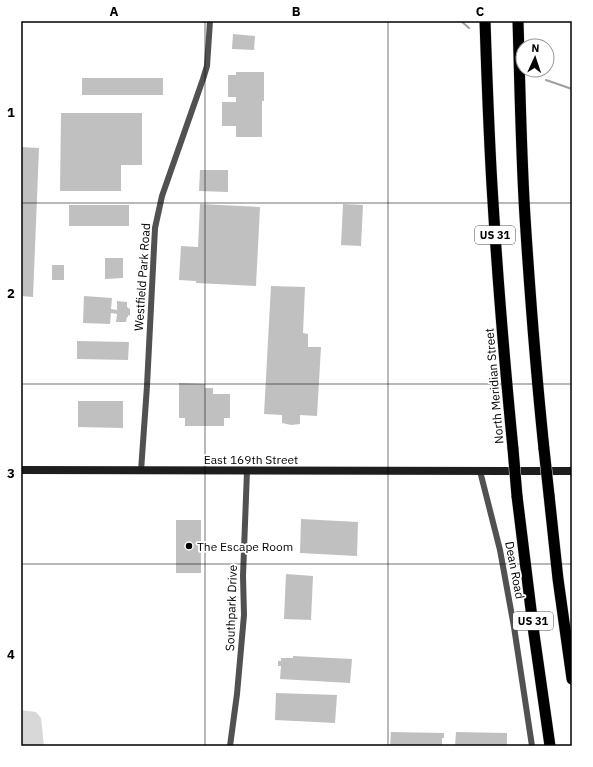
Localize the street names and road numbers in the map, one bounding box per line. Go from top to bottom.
street label: Westfield Park Road [131,223,153,331]
road number: US 31 [475,226,515,244]
street label: North Meridian Street [481,327,507,445]
street label: East 169th Street [204,452,298,467]
street label: Dean Road [502,540,528,600]
street label: Southpark Drive [222,564,240,651]
road number: US 31 [513,612,553,630]

